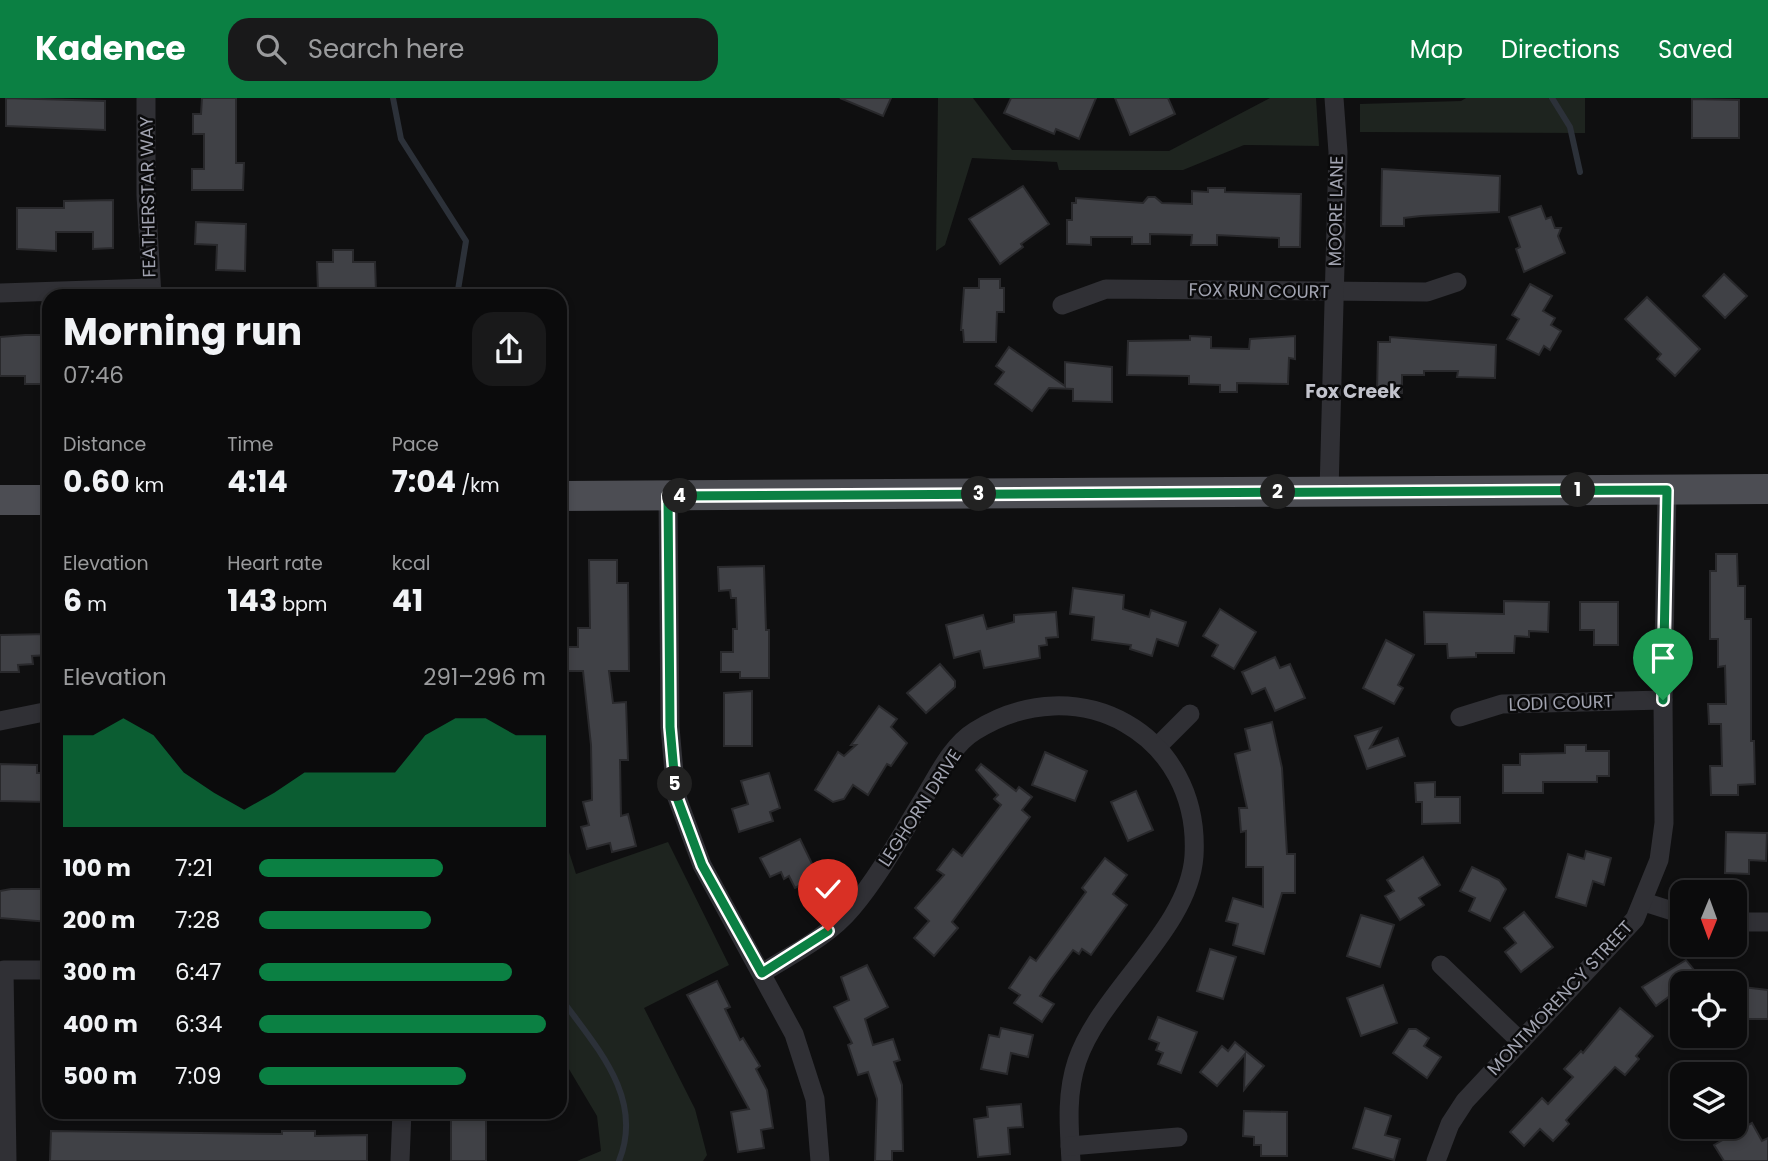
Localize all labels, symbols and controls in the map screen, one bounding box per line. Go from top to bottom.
search box [228,18,718,81]
text: Kadence [35,25,186,72]
icon: search [252,30,290,68]
text: Search here [308,31,464,67]
text: Map [1410,33,1463,66]
text: Directions [1501,33,1620,66]
text: Saved [1658,33,1733,66]
street label: FEATHERSTAR WAY [134,116,161,278]
street label: MOORE LANE [1322,155,1349,266]
street label: FOX RUN COURT [1188,277,1330,304]
text: Morning run [63,305,302,358]
button: share [472,312,546,386]
text: 07:46 [63,359,124,391]
district label: Fox Creek [1305,378,1401,405]
text: Distance [63,431,146,458]
text: Time [227,431,274,458]
text: Pace [392,431,439,458]
text: 0.60 [63,460,130,503]
text: 4:14 [227,460,288,503]
text: 7:04 [392,460,456,503]
text: km [130,472,164,499]
text: /km [456,472,500,499]
pin: 1 [1560,472,1596,508]
pin: 2 [1260,474,1296,510]
pin: 3 [962,476,996,512]
text: 1 [1574,476,1581,503]
pin: 4 [662,478,698,514]
text: 2 [1272,478,1283,505]
text: 3 [973,480,984,507]
text: 4 [673,482,686,509]
text: Elevation [63,550,149,577]
text: Heart rate [227,550,323,577]
text: kcal [392,550,431,577]
text: 6 [63,579,82,622]
text: 143 [227,579,277,622]
text: 41 [392,579,423,622]
text: m [82,591,107,618]
text: bpm [277,591,327,618]
pin [1633,628,1693,700]
icon: arrive [1644,639,1682,677]
text: Elevation [63,661,167,693]
text: 291–296 m [423,661,546,693]
street label: LODI COURT [1508,688,1614,717]
street label: LEGHORN DRIVE [872,744,967,871]
pin: 5 [658,766,692,802]
text: 5 [668,770,681,797]
text: 100 m [63,852,131,884]
text: 7:21 [175,852,213,884]
pin [798,859,858,931]
icon: check [809,870,847,908]
north arrow [1670,880,1746,957]
map controls [1670,880,1747,1139]
text: 200 m [63,904,135,936]
text: 7:28 [175,904,220,936]
street label: MONTMORENCY STREET [1481,915,1638,1080]
text: 300 m [63,956,136,988]
text: 6:47 [175,956,222,988]
button: locate [1670,971,1747,1048]
text: 400 m [63,1008,138,1040]
text: 6:34 [175,1008,223,1040]
text: 500 m [63,1060,137,1092]
text: 7:09 [175,1060,221,1092]
button: layers [1670,1062,1747,1139]

